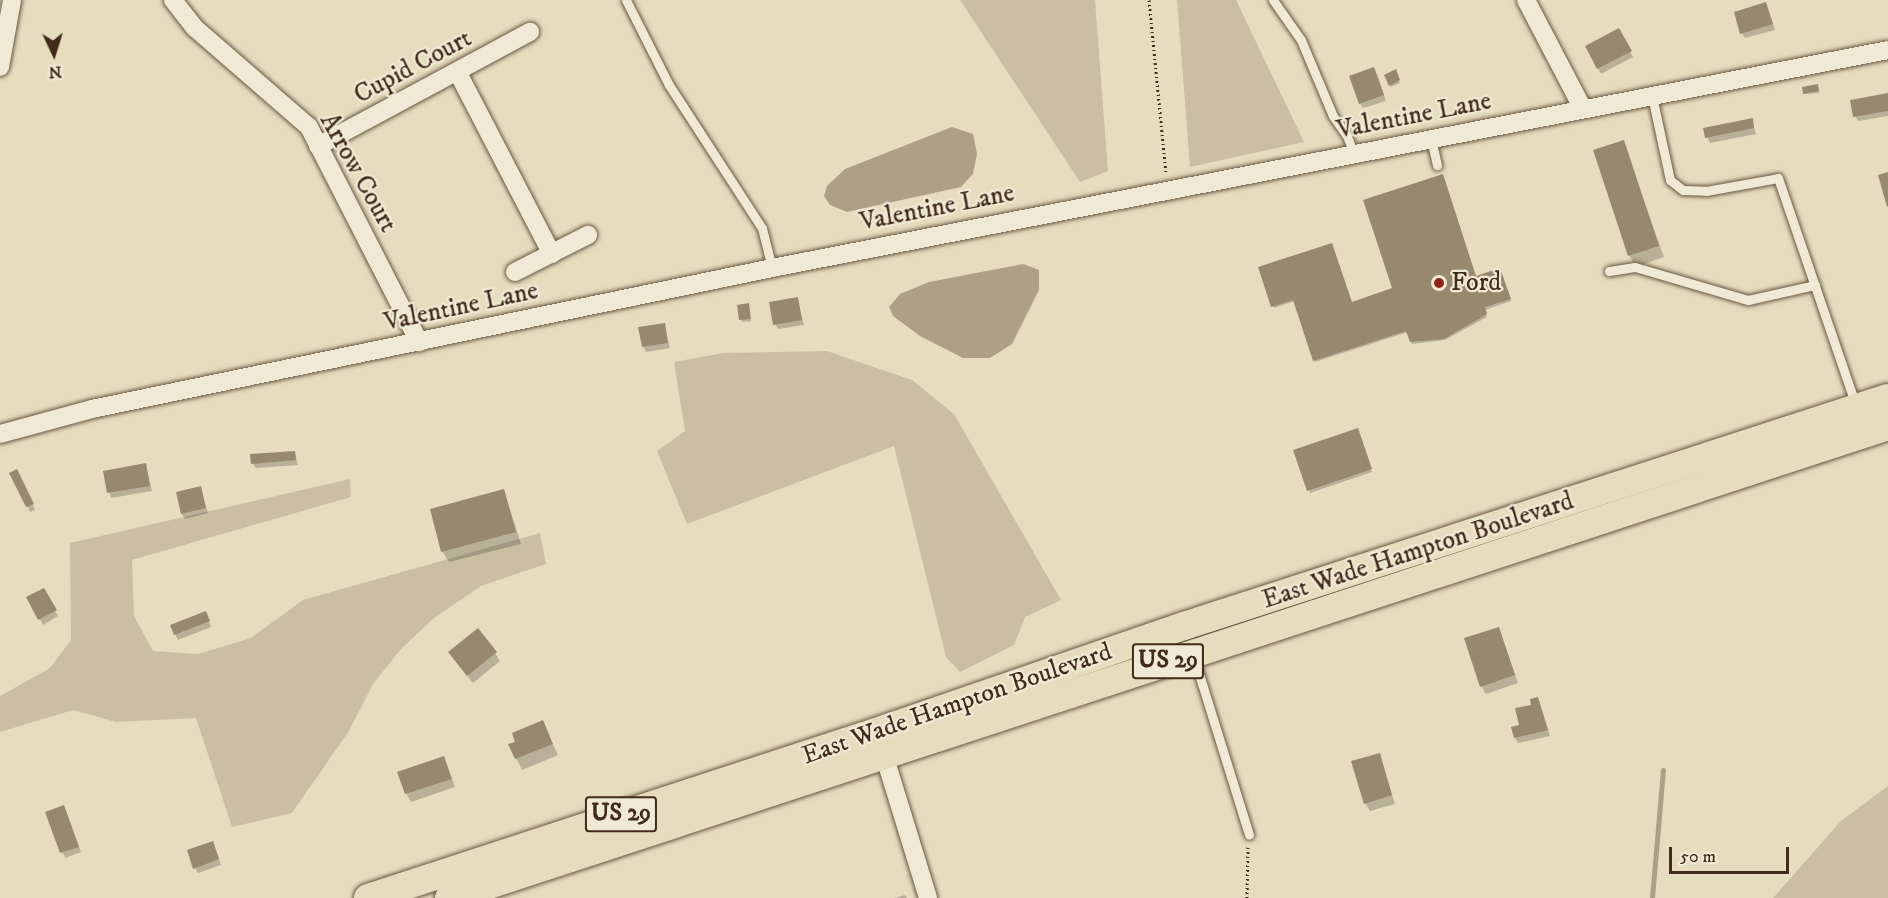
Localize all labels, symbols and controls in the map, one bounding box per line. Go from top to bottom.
street label: Cupid Court [349,23,477,111]
north arrow [24,24,84,84]
text: N [48,62,63,82]
street label: Valentine Lane [1334,86,1494,146]
street label: Arrow Court [313,108,403,238]
street label: Valentine Lane [857,178,1017,238]
place label: Ford [1451,267,1501,299]
street label: Valentine Lane [381,275,541,339]
marker: Ford [1432,276,1446,290]
street label: East Wade Hampton Boulevard [1258,486,1578,616]
street label: East Wade Hampton Boulevard [798,636,1116,772]
road number: US 29 [1130,640,1206,682]
road number: US 29 [584,793,658,835]
scale bar [1672,835,1792,873]
text: 50 m [1680,846,1716,868]

